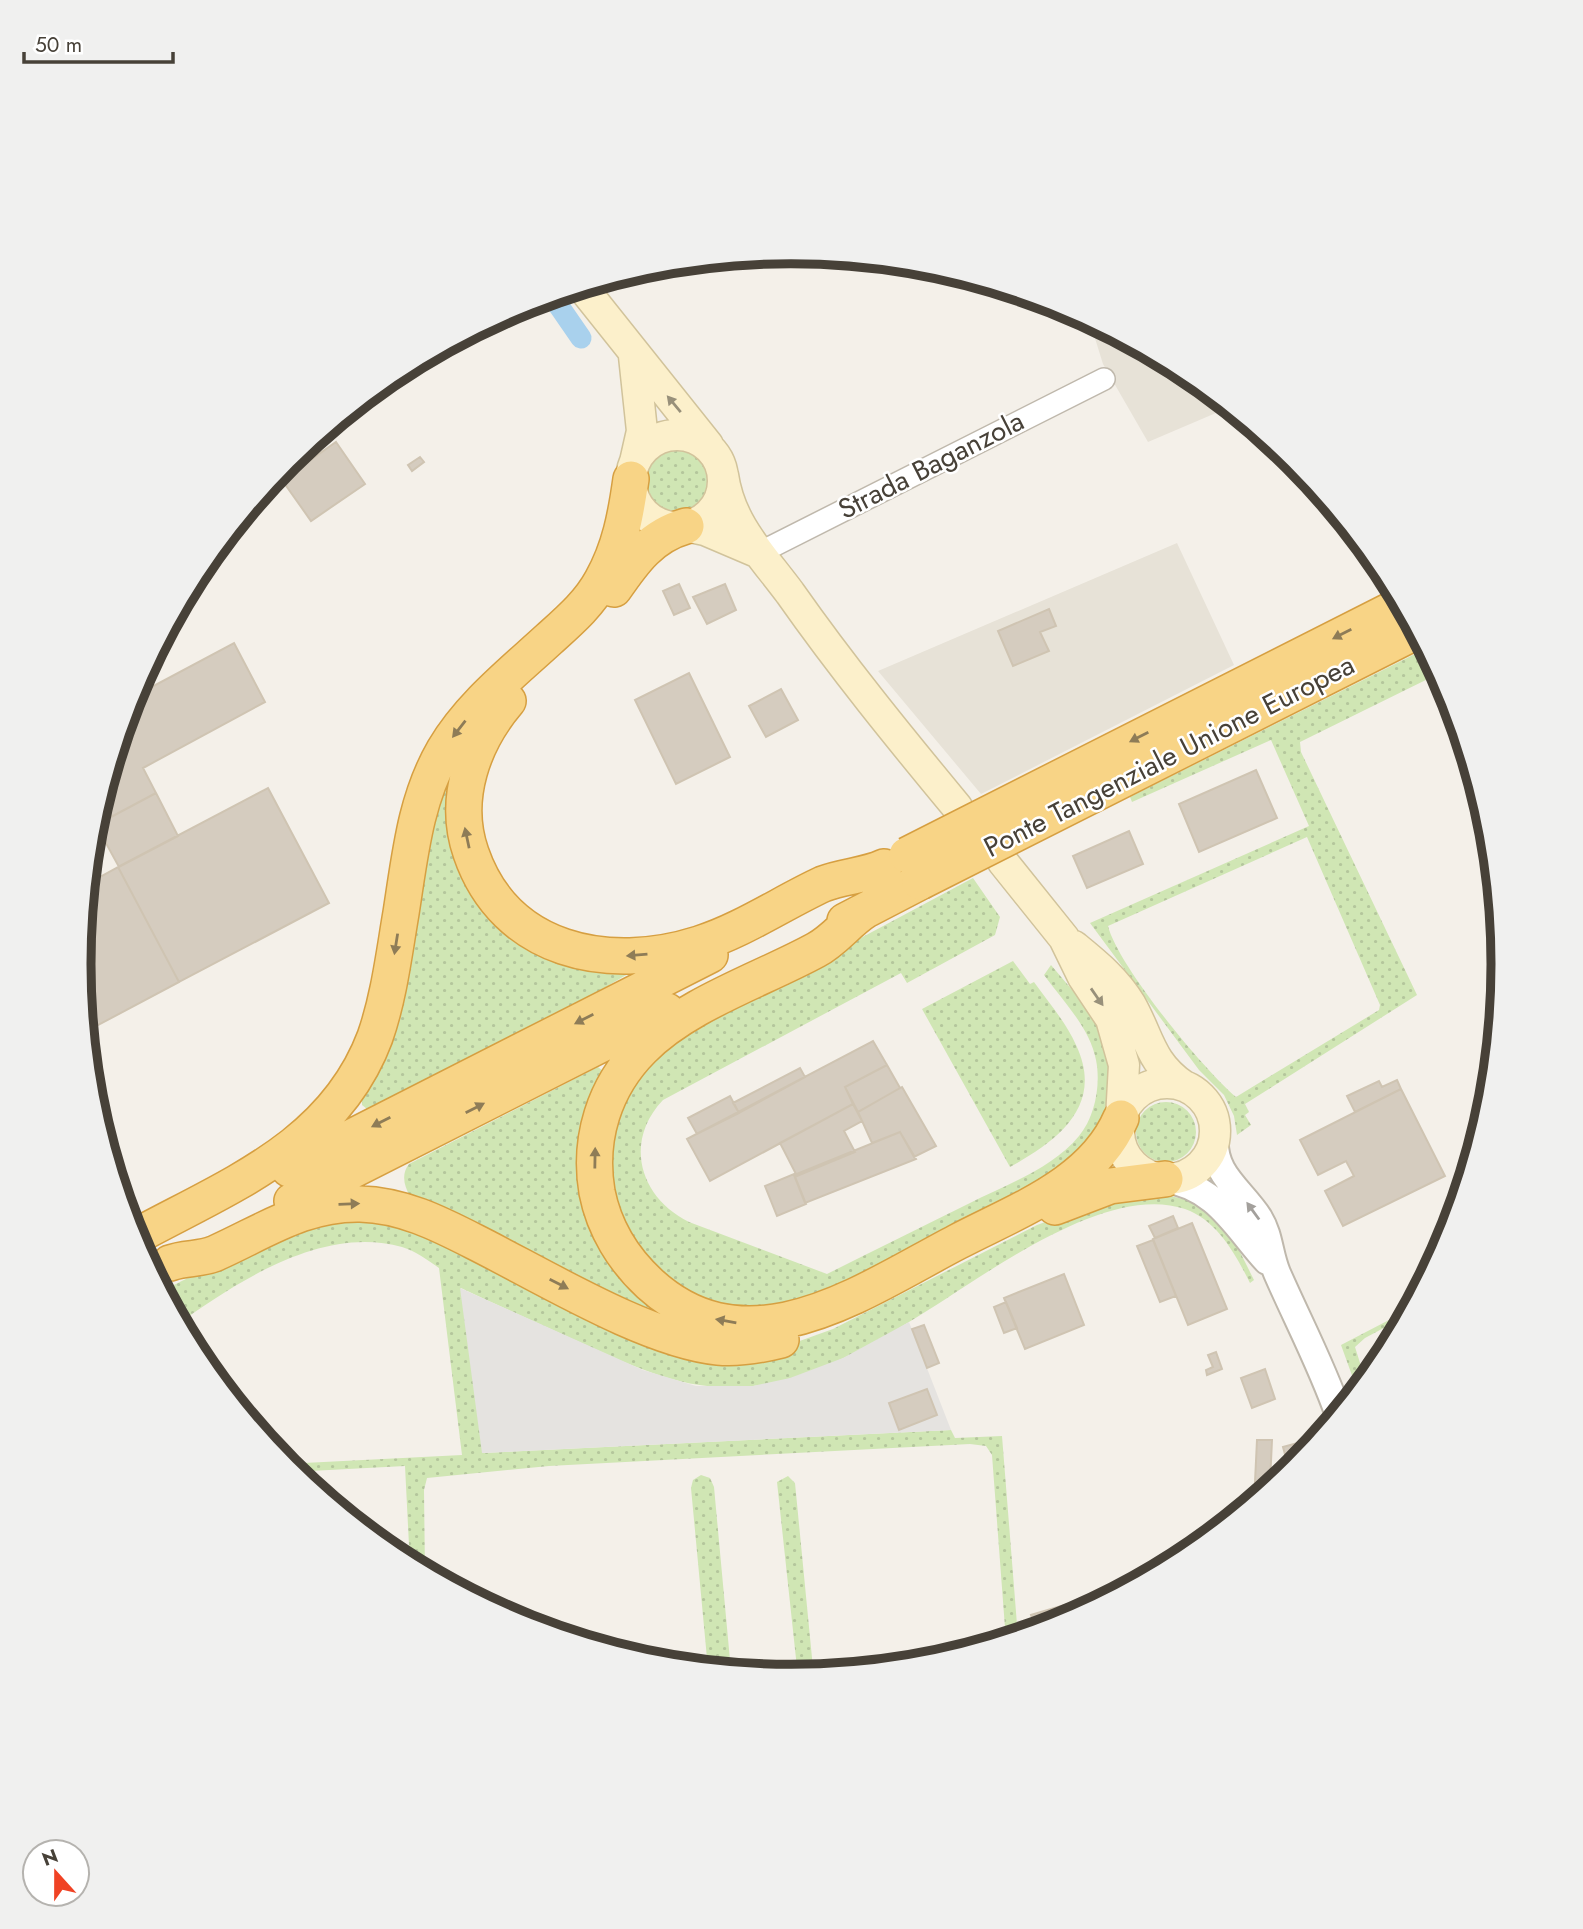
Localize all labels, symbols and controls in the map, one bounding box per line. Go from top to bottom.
scale bar [24,21,173,65]
text: 50 m [35,30,82,60]
one-way arrow [667,396,682,413]
street label: Strada Baganzola [831,400,1031,530]
one-way arrow [1332,629,1352,640]
street label: Ponte Tangenziale Unione Europea [977,644,1361,868]
one-way arrow [452,720,467,737]
one-way arrow [1129,731,1149,742]
one-way arrow [462,827,473,849]
one-way arrow [390,933,401,955]
one-way arrow [626,950,648,961]
one-way arrow [1090,988,1104,1006]
one-way arrow [574,1014,594,1025]
one-way arrow [465,1103,485,1114]
one-way arrow [371,1117,391,1128]
one-way arrow [589,1147,601,1169]
one-way arrow [338,1199,360,1210]
one-way arrow [1246,1202,1260,1221]
one-way arrow [549,1278,569,1289]
one-way arrow [715,1315,737,1326]
north arrow [21,1838,91,1908]
text: N [38,1842,62,1873]

